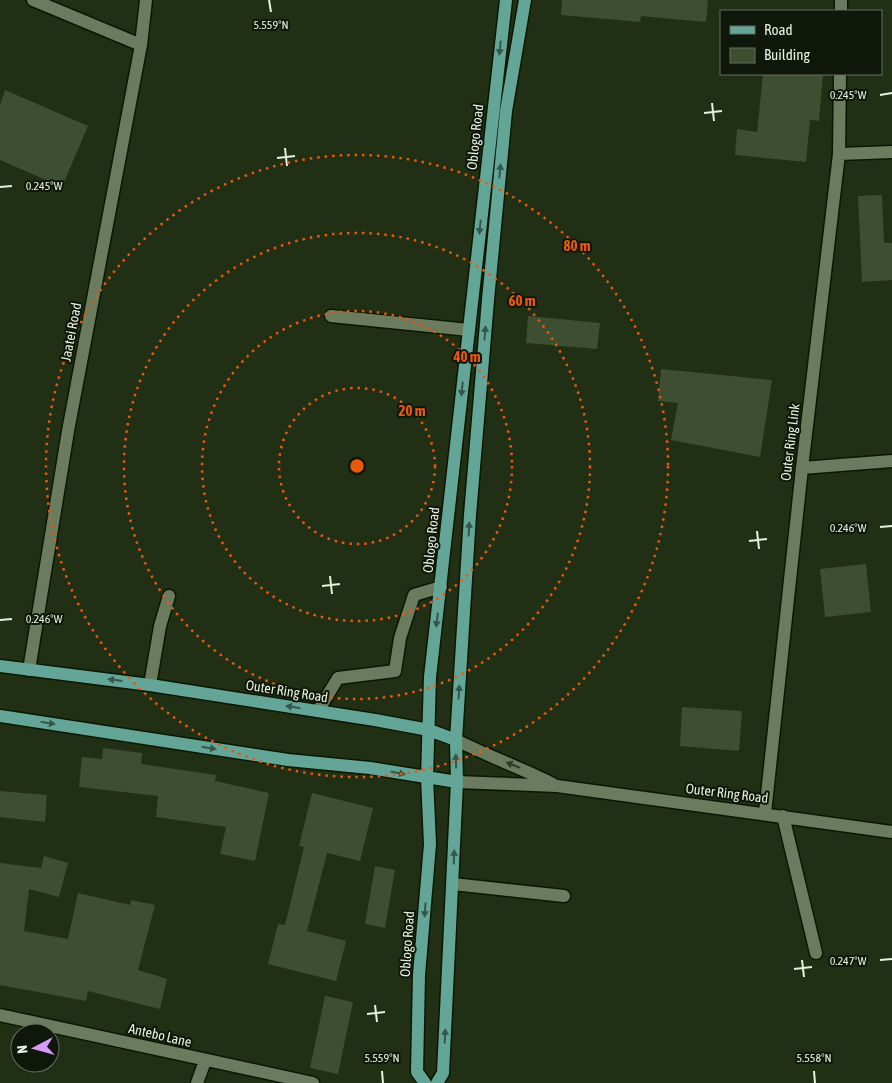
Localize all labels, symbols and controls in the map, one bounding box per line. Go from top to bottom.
legend [720,10,882,75]
text: 5.559°N [253,18,289,32]
text: Road [764,21,793,38]
one-way arrow [496,41,504,57]
text: Building [764,46,810,63]
text: 0.245°W [830,88,867,102]
street label: Oblogo Road [464,103,486,171]
one-way arrow [496,163,504,179]
text: 0.245°W [26,179,63,193]
one-way arrow [476,220,484,236]
text: 80 m [564,237,591,254]
text: 60 m [509,292,536,309]
street label: Jaatei Road [57,301,85,363]
one-way arrow [481,324,489,340]
text: 40 m [453,348,481,365]
one-way arrow [458,381,466,397]
text: 20 m [399,402,426,419]
street label: Outer Ring Link [777,402,803,482]
centre of rings [348,457,366,475]
street label: Oblogo Road [420,506,442,574]
one-way arrow [465,521,473,537]
text: 0.246°W [830,521,867,535]
text: 0.246°W [26,612,63,626]
one-way arrow [433,612,441,628]
one-way arrow [106,676,122,684]
street label: Outer Ring Road [245,677,329,705]
one-way arrow [455,683,463,699]
one-way arrow [284,703,300,711]
one-way arrow [41,720,57,728]
one-way arrow [201,744,217,752]
one-way arrow [452,753,460,769]
one-way arrow [506,761,521,768]
one-way arrow [391,769,406,777]
street label: Outer Ring Road [685,780,769,806]
one-way arrow [450,848,458,864]
one-way arrow [420,902,428,918]
street label: Oblogo Road [397,911,417,977]
text: 0.247°W [830,954,867,968]
street label: Antebo Lane [127,1020,193,1050]
north arrow [10,1023,60,1073]
one-way arrow [442,1028,450,1044]
text: N [14,1044,30,1054]
text: 5.559°N [364,1051,400,1065]
text: 5.558°N [796,1051,832,1065]

